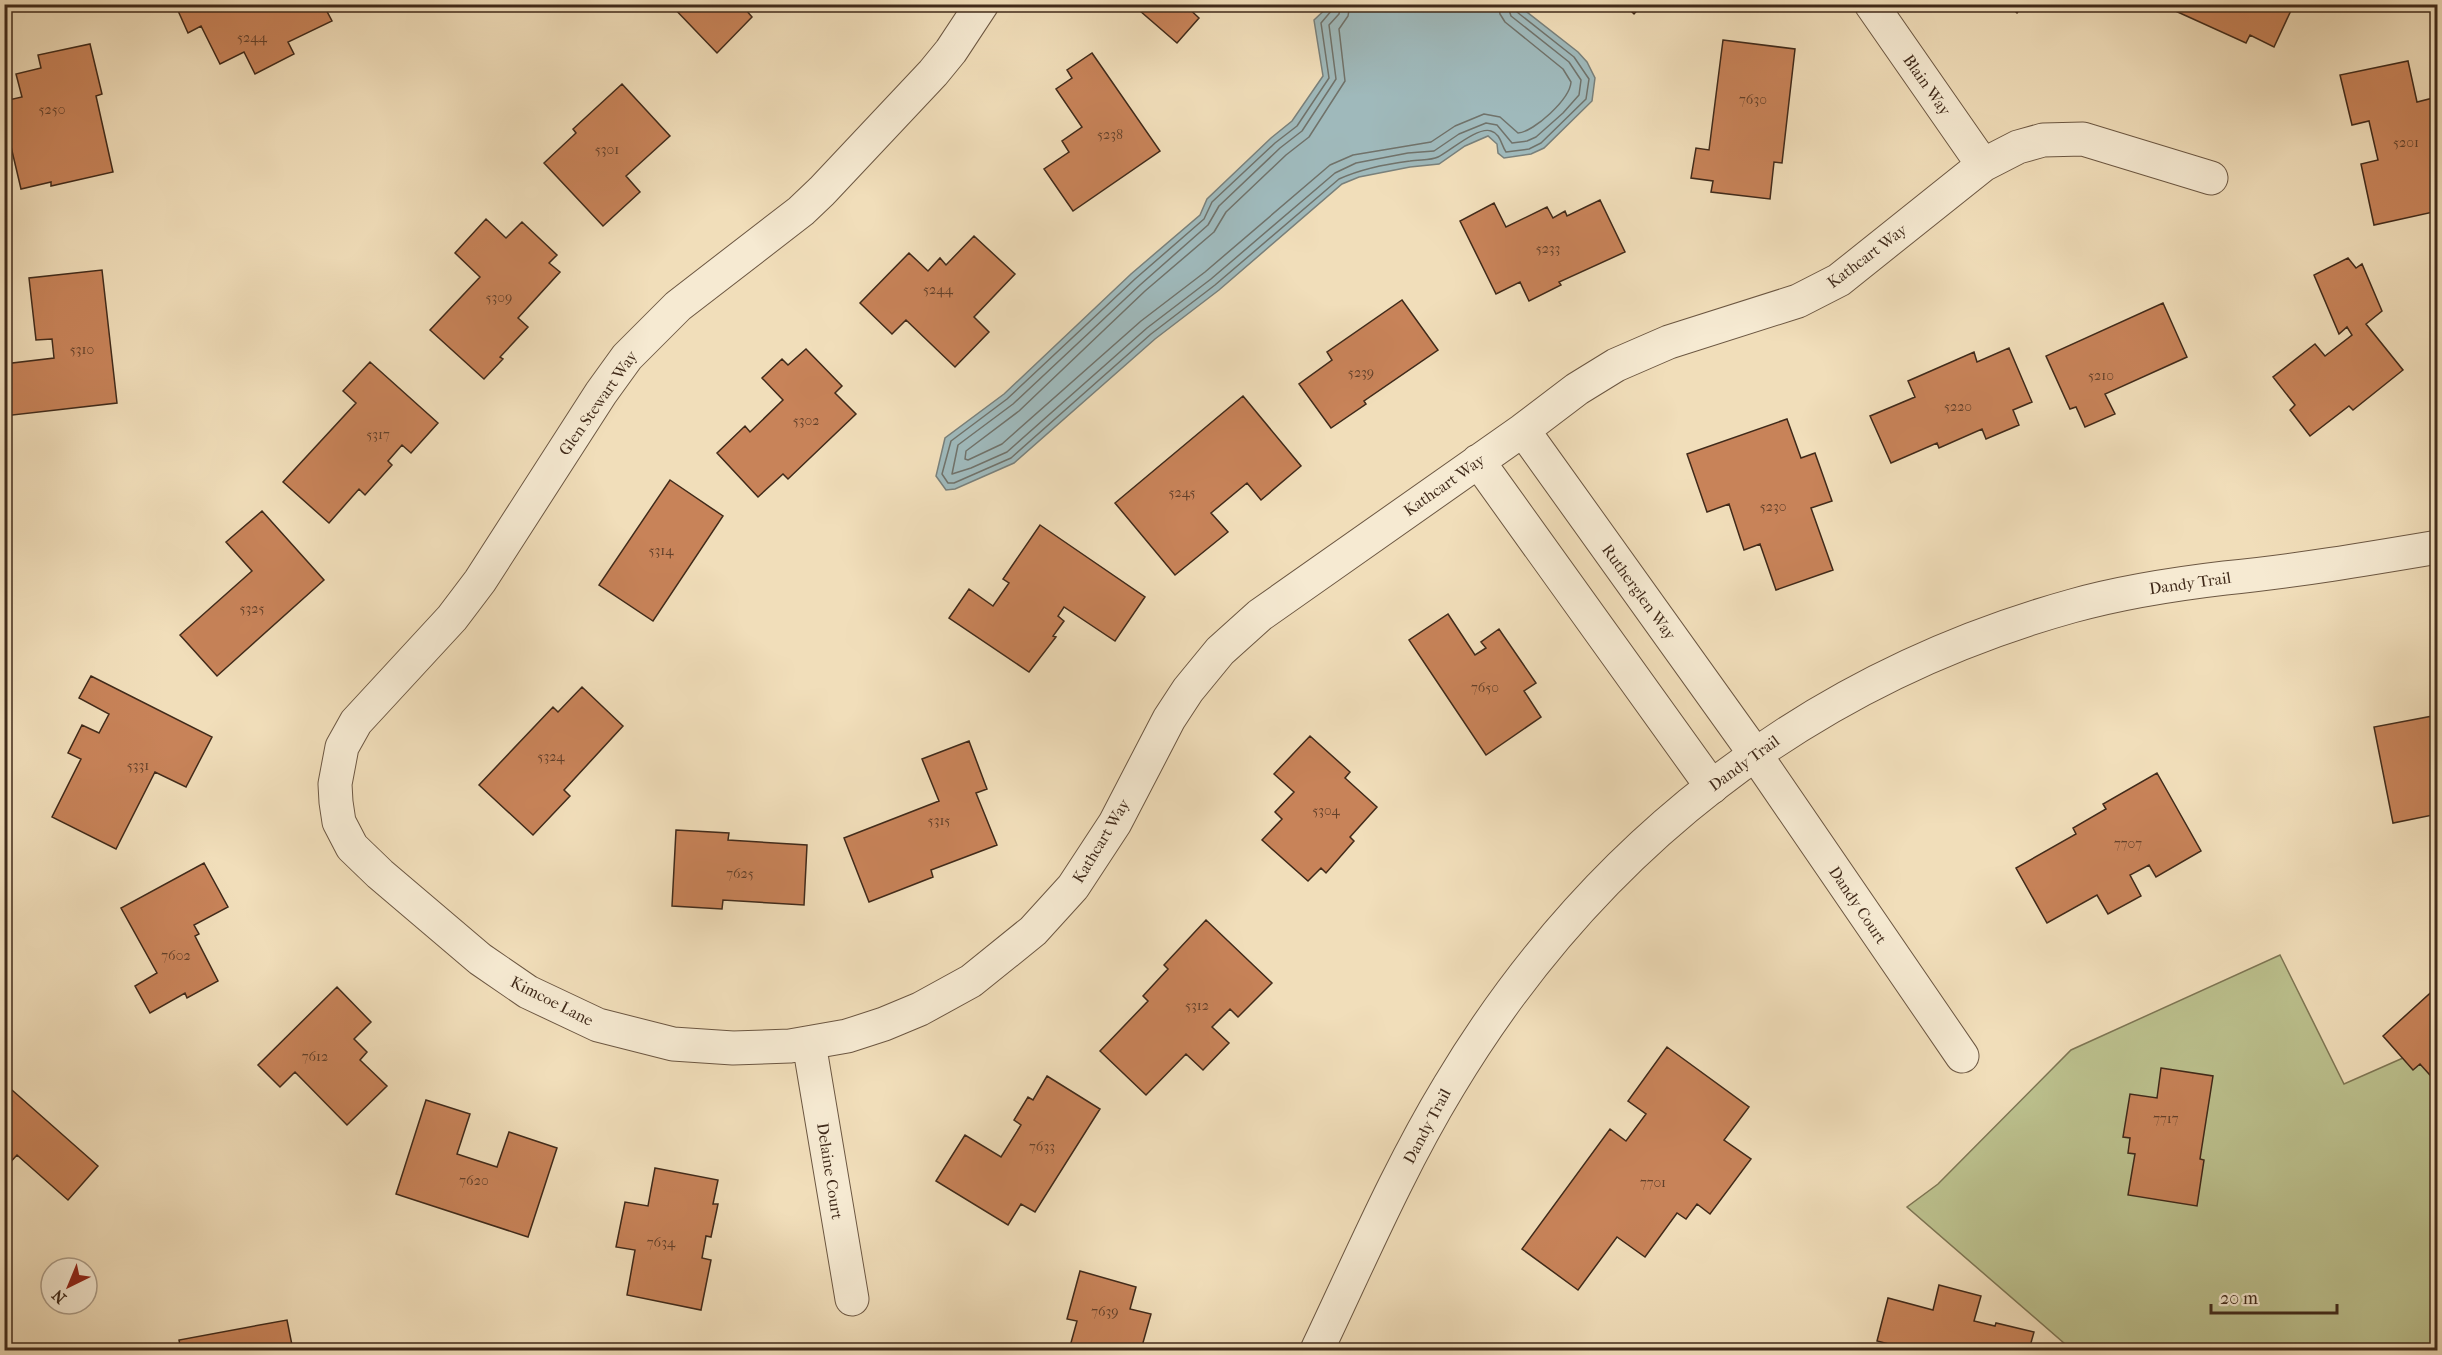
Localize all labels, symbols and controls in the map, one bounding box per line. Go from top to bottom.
house number: 5244 [237,29,268,46]
street label: Blain Way [1899,51,1955,119]
house number: 7630 [1739,91,1767,108]
house number: 5250 [39,101,65,118]
house number: 5238 [1097,126,1123,143]
house number: 5201 [2393,134,2419,151]
house number: 5301 [595,141,619,158]
street label: Kathcart Way [1824,220,1911,292]
house number: 5233 [1536,240,1560,257]
house number: 5244 [923,281,954,298]
house number: 5309 [486,289,512,306]
house number: 5310 [70,341,94,358]
street label: Glen Stewart Way [555,347,641,459]
house number: 5239 [1348,364,1374,381]
house number: 5210 [2088,367,2114,384]
house number: 5220 [1944,398,1972,415]
house number: 5302 [793,412,819,429]
house number: 5317 [366,426,390,443]
street label: Kathcart Way [1400,450,1489,520]
house number: 5245 [1168,484,1196,501]
house number: 5230 [1760,498,1786,515]
street label: Rutherglen Way [1598,541,1680,644]
house number: 5314 [648,542,674,559]
street label: Dandy Trail [2148,568,2233,598]
house number: 5325 [239,600,265,617]
house number: 7650 [1471,679,1499,696]
street label: Dandy Trail [1705,731,1783,795]
house number: 5324 [537,748,565,765]
house number: 5331 [127,757,149,774]
street label: Kathcart Way [1068,795,1134,886]
house number: 5304 [1312,802,1341,819]
house number: 5315 [928,812,950,829]
house number: 7707 [2114,835,2142,852]
street label: Dandy Court [1825,863,1891,948]
house number: 7625 [726,865,754,882]
house number: 7602 [161,947,191,964]
street label: Kimcoe Lane [507,972,597,1030]
house number: 5312 [1185,997,1209,1014]
house number: 7612 [302,1048,328,1065]
street label: Dandy Trail [1399,1085,1455,1167]
house number: 7717 [2153,1110,2179,1127]
street label: Delaine Court [813,1121,847,1221]
house number: 7633 [1029,1138,1055,1155]
house number: 7620 [459,1172,489,1189]
house number: 7701 [1640,1174,1666,1191]
house number: 7634 [647,1234,676,1251]
north arrow [39,1256,99,1316]
scale bar [2211,1277,2337,1315]
text: N [48,1285,70,1308]
text: 20 m [2220,1288,2258,1309]
house number: 7639 [1091,1303,1119,1320]

